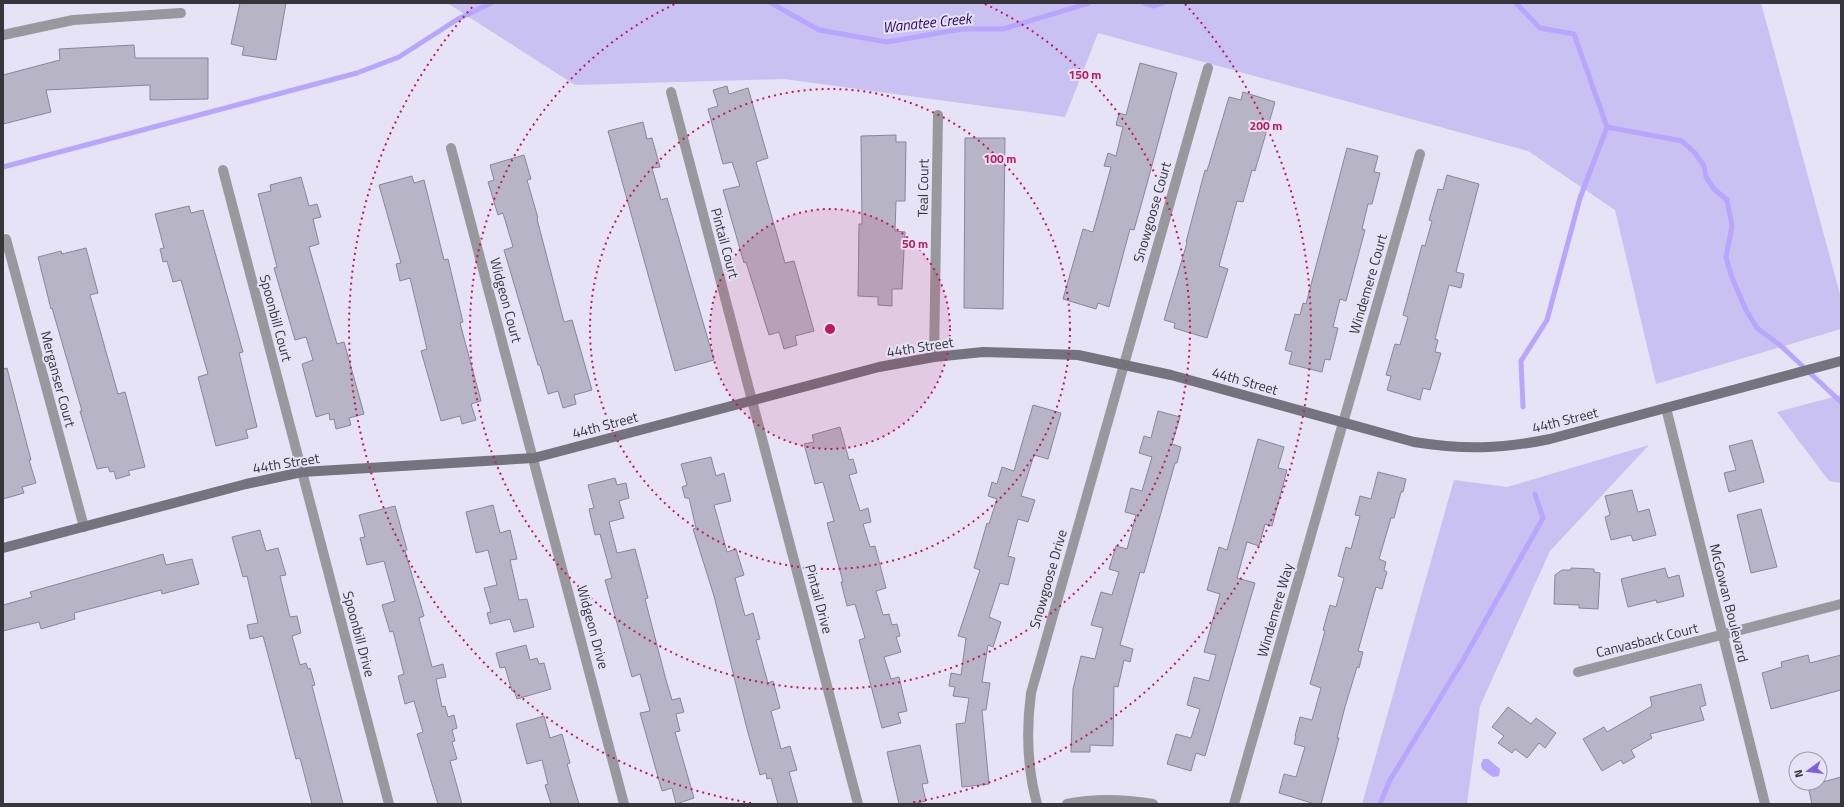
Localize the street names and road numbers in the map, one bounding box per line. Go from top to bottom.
street label: Teal Court [911,158,934,217]
street label: Snowgoose Court [1127,159,1176,265]
street label: Pintail Court [706,205,745,281]
street label: Windemere Court [1343,231,1392,336]
street label: Widgeon Court [485,255,528,345]
street label: Spoonbill Court [255,272,298,364]
street label: Merganser Court [36,328,81,429]
street label: 44th Street [885,331,955,362]
street label: 44th Street [1210,361,1280,400]
street label: 44th Street [1530,401,1600,438]
street label: 44th Street [570,406,640,443]
street label: 44th Street [251,447,321,478]
street label: Snowgoose Drive [1023,527,1072,631]
street label: McGowan Boulevard [1705,541,1754,664]
street label: Windemere Way [1251,560,1298,659]
street label: Pintail Drive [800,562,839,636]
street label: Widgeon Drive [572,583,615,671]
street label: Spoonbill Drive [338,589,381,679]
street label: Canvasback Court [1594,617,1700,662]

